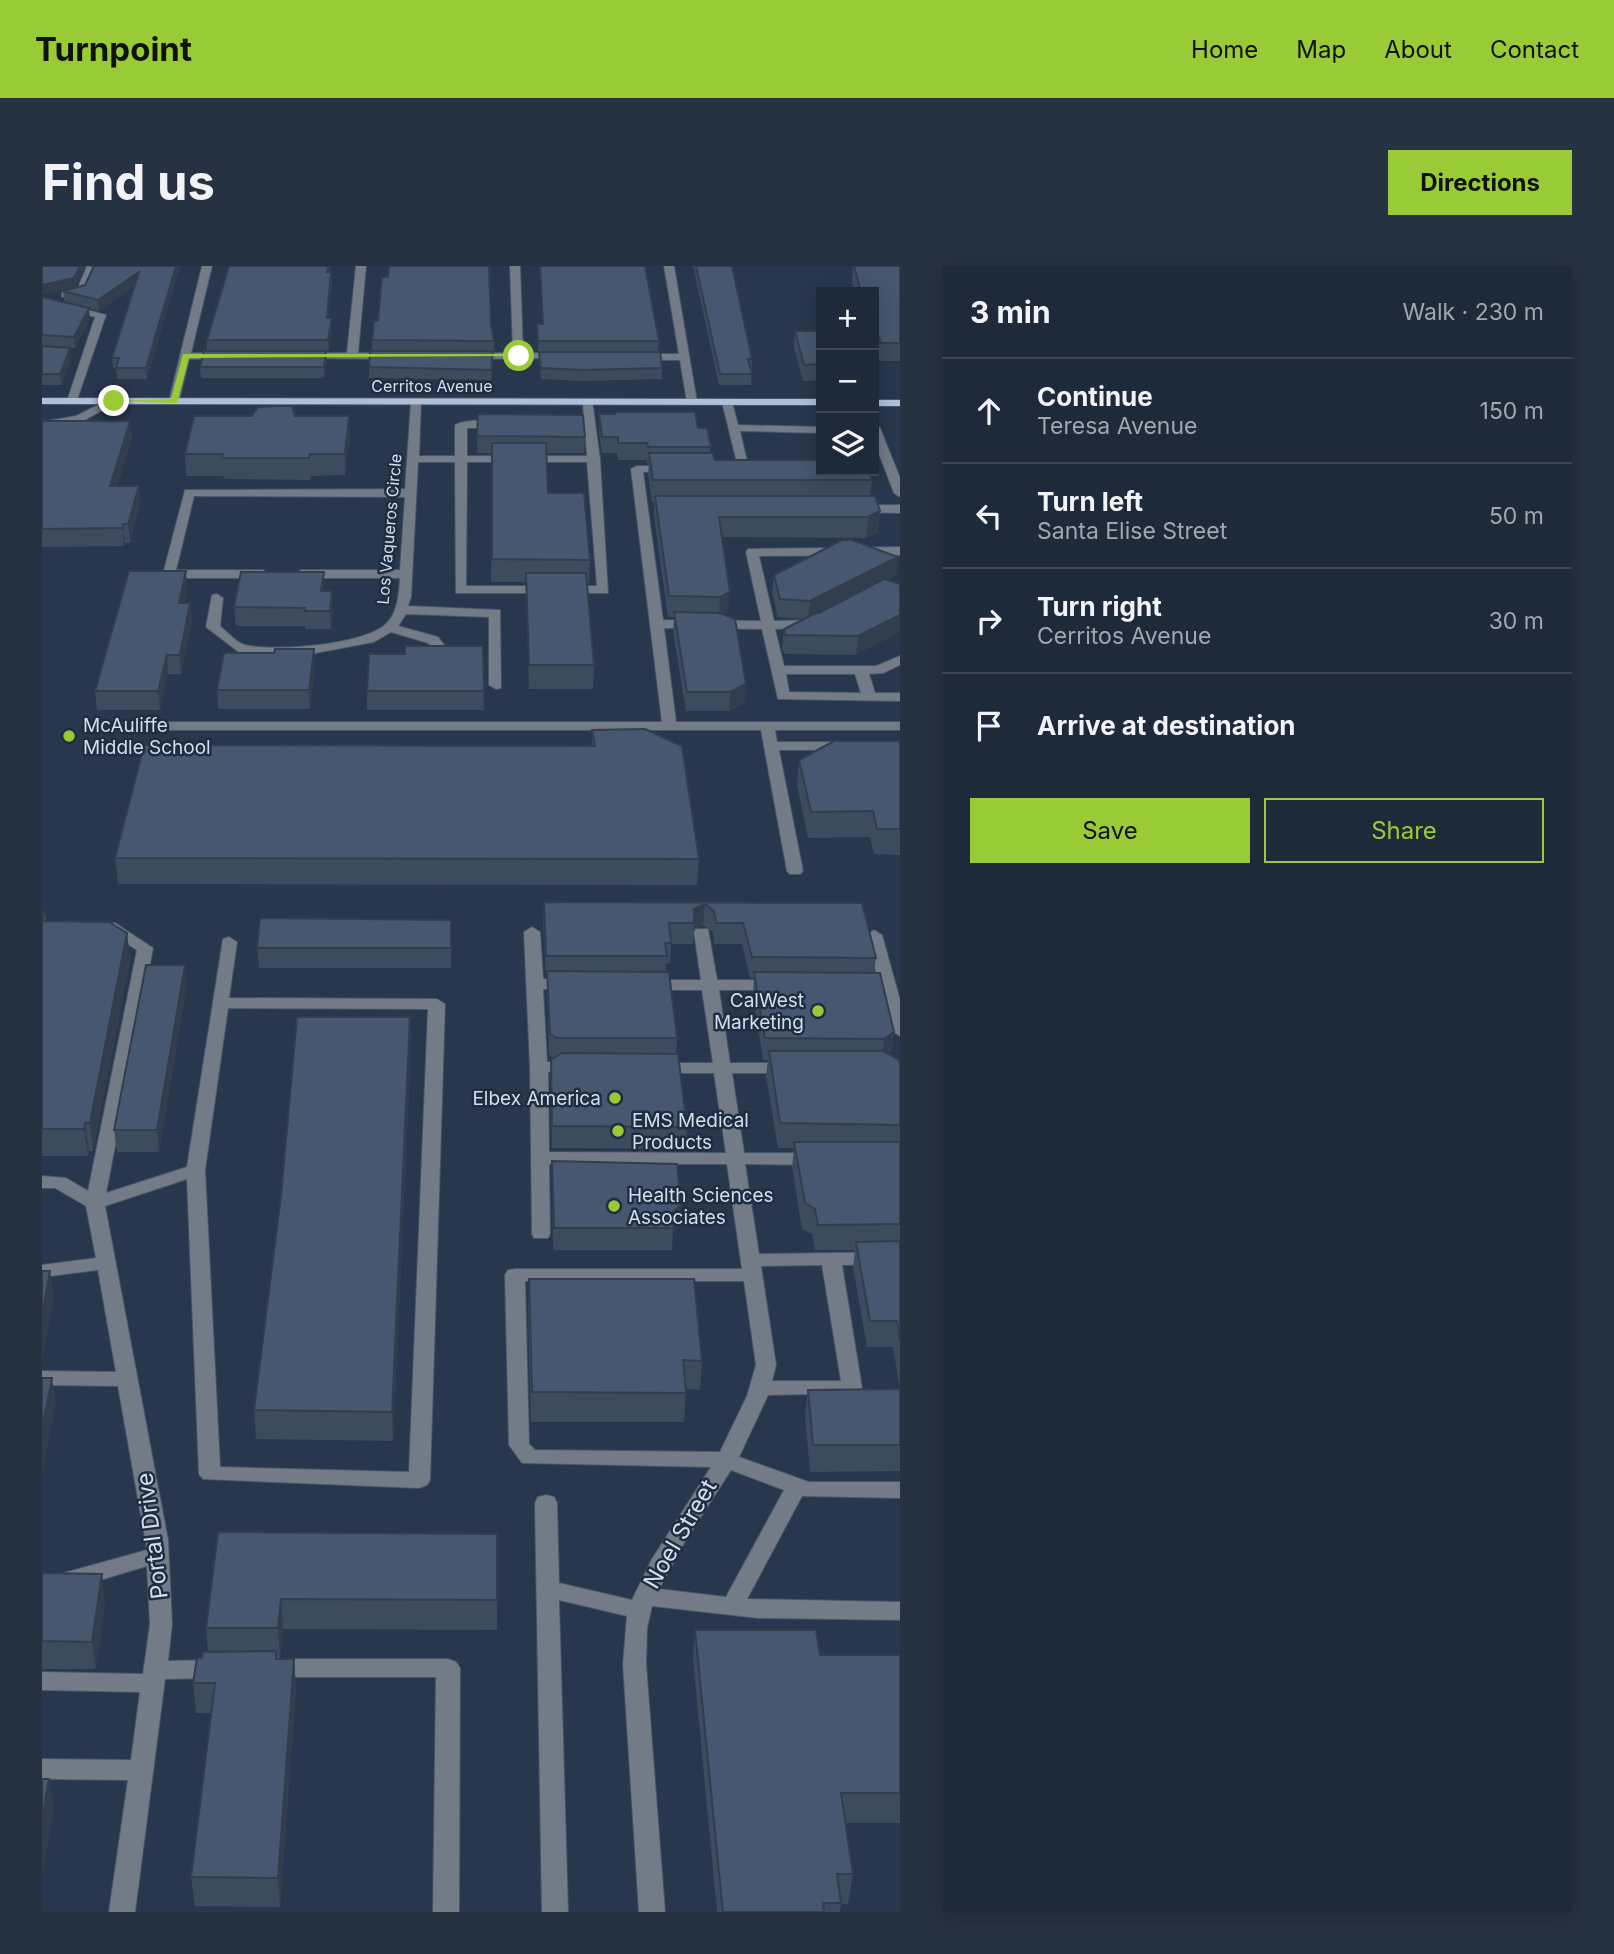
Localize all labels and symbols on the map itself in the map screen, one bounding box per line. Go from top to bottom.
route start [503,340,534,371]
street label: Cerritos Avenue [371,376,493,396]
route end [98,385,129,416]
street label: Los Vaqueros Circle [372,453,406,605]
place label: McAuliffe Middle School [83,714,211,759]
marker: McAuliffe Middle School [61,728,77,744]
place label: CalWest Marketing [714,989,804,1034]
marker: CalWest Marketing [810,1003,826,1019]
place label: Elbex America [472,1087,601,1110]
marker: Elbex America [607,1090,623,1106]
place label: EMS Medical Products [632,1109,749,1154]
marker: EMS Medical Products [610,1123,626,1139]
place label: Health Sciences Associates [628,1184,774,1229]
marker: Health Sciences Associates [606,1198,622,1214]
street label: Portal Drive [130,1471,174,1601]
street label: Noel Street [638,1474,723,1594]

